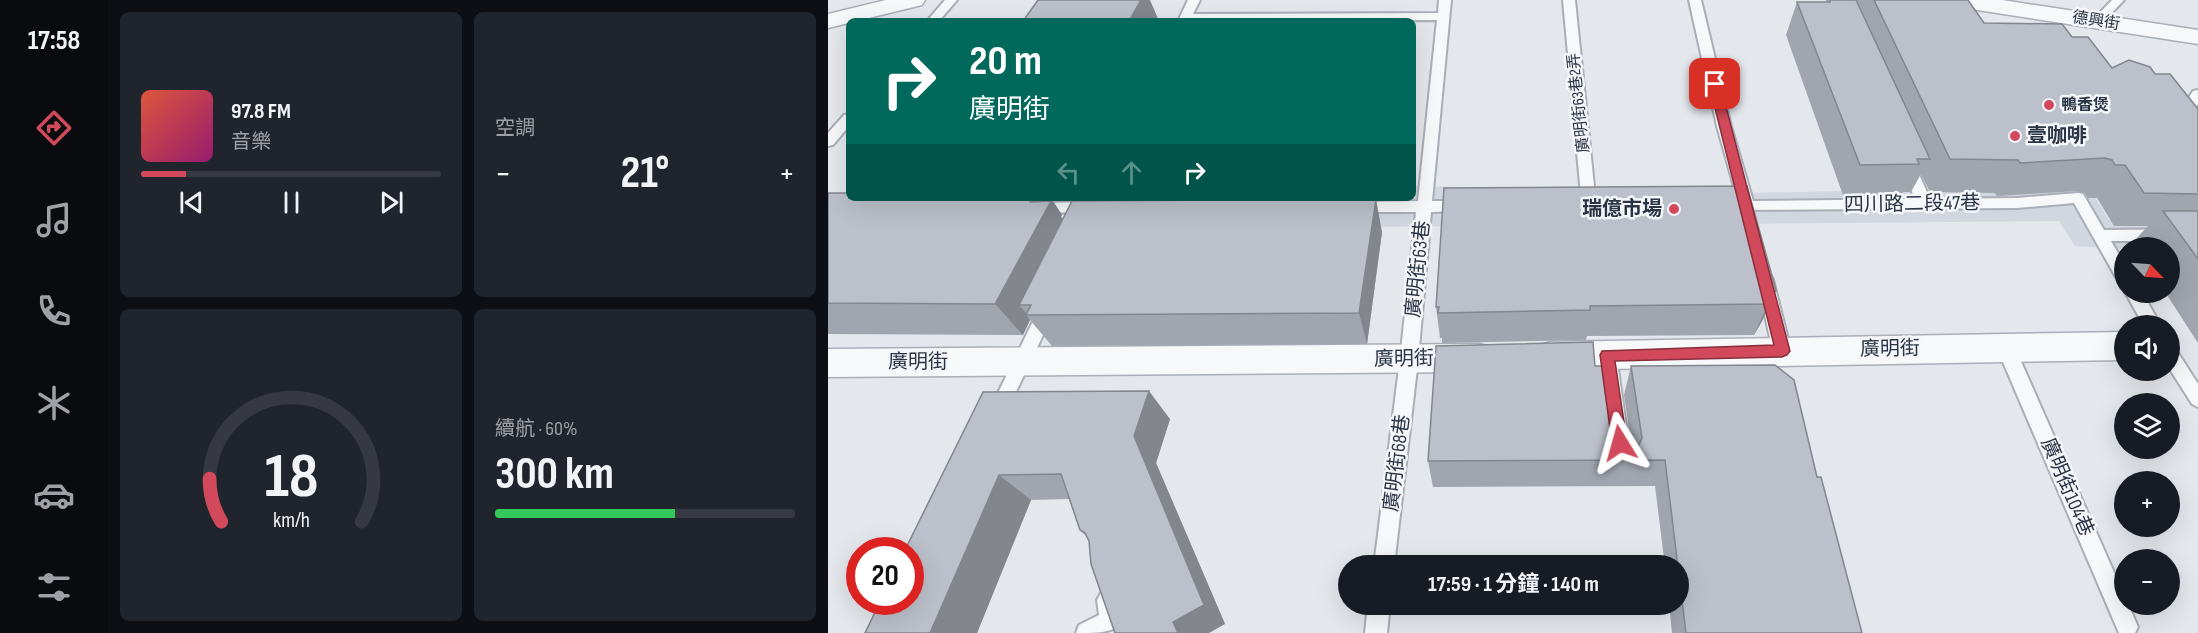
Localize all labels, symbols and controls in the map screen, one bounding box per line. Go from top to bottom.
street label: 德興街 [2071,8,2121,34]
text: 17:58 [28,25,80,57]
text: 20 m [969,36,1042,87]
icon: right [870,42,948,120]
street label: 廣明街63巷2弄 [1564,52,1594,154]
pin [1689,58,1740,109]
icon: arrive [1698,67,1731,100]
text: 廣明街 [969,94,1050,126]
place label: 鴨香煲 [2061,96,2109,115]
text: 97.8 FM [231,98,291,125]
marker: 鴨香煲 [2042,98,2056,112]
icon: directions [33,107,75,149]
text: 空調 [495,116,535,140]
place label: 壹咖啡 [2027,124,2087,148]
marker: 壹咖啡 [2008,129,2022,143]
text: 音樂 [231,130,271,154]
text: 21° [621,146,669,201]
text: − [495,154,511,194]
text: + [779,154,795,194]
icon: left [1052,156,1085,189]
icon: ahead [1115,156,1148,189]
icon: right [1178,156,1211,189]
icon: previous [175,186,208,219]
icon: pause [275,186,308,219]
icon: next [375,186,408,219]
street label: 四川路二段47巷 [1844,191,1980,217]
place label: 瑞億市場 [1582,197,1662,221]
icon: music [33,199,75,241]
marker: 瑞億市場 [1667,202,1681,216]
street label: 廣明街63巷 [1401,219,1435,319]
north arrow [2114,237,2180,303]
map controls [2114,237,2180,615]
icon: phone [33,290,75,332]
button: sound [2114,315,2180,381]
street label: 廣明街 [1860,336,1920,362]
street label: 廣明街 [1374,346,1434,372]
street label: 廣明街 [888,350,948,374]
icon: climate [33,382,75,424]
button: layers [2114,393,2180,459]
position arrow [1588,411,1652,475]
street label: 廣明街68巷 [1379,413,1415,513]
text: 續航 · 60% [495,417,578,441]
street label: 廣明街104巷 [2036,434,2098,540]
text: 18 [264,440,318,515]
text: 300 km [495,447,614,502]
button: + [2114,471,2180,537]
icon: car [33,474,75,516]
text: km/h [272,508,310,533]
speed limit sign: 20 [846,537,924,615]
button: − [2114,549,2180,615]
icon: filters [33,566,75,608]
text: 17:59 · 1 分鐘 · 140 m [1428,571,1599,598]

